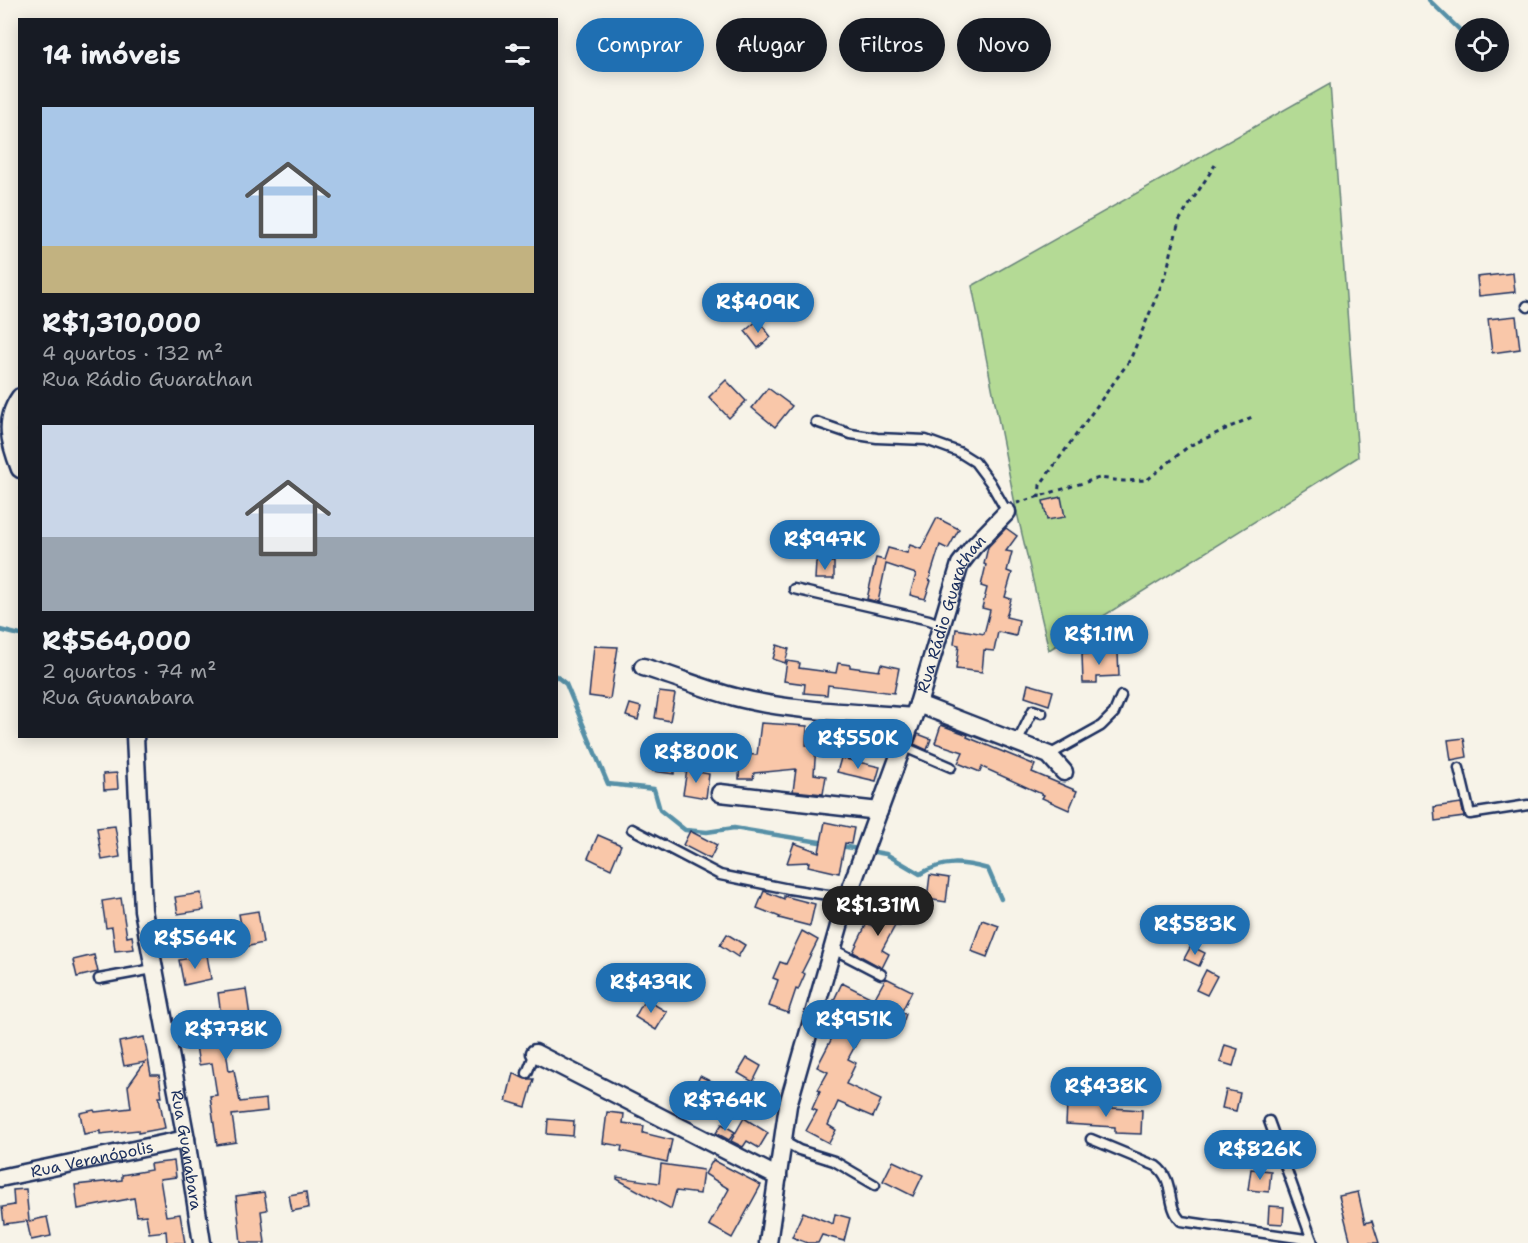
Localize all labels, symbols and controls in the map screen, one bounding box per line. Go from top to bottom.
chip: Comprar [576,18,704,72]
chip: Alugar [716,18,827,72]
chip: Filtros [839,18,945,72]
chip: Novo [957,18,1051,72]
map controls [1455,18,1509,72]
button: locate [1455,18,1509,72]
text: 14 imóveis [42,37,181,72]
icon: filters [501,38,534,71]
icon: home [234,146,342,254]
pin: R$409K [709,283,807,334]
text: R$409K [716,289,800,315]
text: R$1,310,000 [42,305,201,340]
text: 4 quartos · 132 m² [42,340,223,366]
text: Rua Rádio Guarathan [42,366,253,392]
icon: home [234,464,342,572]
pin: R$947K [776,520,874,571]
text: R$947K [784,526,866,552]
street label: Rua Rádio Guarathan [912,530,990,695]
pin: R$1.1M [1050,615,1148,666]
text: R$1.1M [1064,621,1134,647]
text: R$564,000 [42,623,191,658]
text: 2 quartos · 74 m² [42,658,216,684]
text: Rua Guanabara [42,684,194,710]
pin: R$550K [809,719,907,770]
text: R$550K [817,725,899,751]
pin: R$800K [647,733,745,784]
text: R$800K [654,739,738,765]
pin: R$1.31M [823,886,933,937]
text: R$1.31M [836,892,920,918]
pin: R$583K [1146,905,1244,956]
text: R$583K [1154,911,1236,937]
pin: R$564K [146,919,244,970]
text: R$564K [154,925,236,951]
pin: R$439K [602,963,700,1014]
text: R$439K [610,969,692,995]
pin: R$951K [805,1000,903,1051]
text: R$951K [816,1006,892,1032]
pin: R$778K [177,1010,275,1061]
text: R$778K [184,1016,268,1042]
pin: R$438K [1057,1067,1155,1118]
text: R$438K [1065,1073,1147,1099]
pin: R$764K [676,1081,774,1132]
text: R$764K [683,1087,767,1113]
street label: Rua Guanabara [166,1088,207,1211]
pin: R$826K [1211,1130,1309,1181]
street label: Rua Veranópolis [29,1136,155,1182]
text: R$826K [1218,1136,1302,1162]

